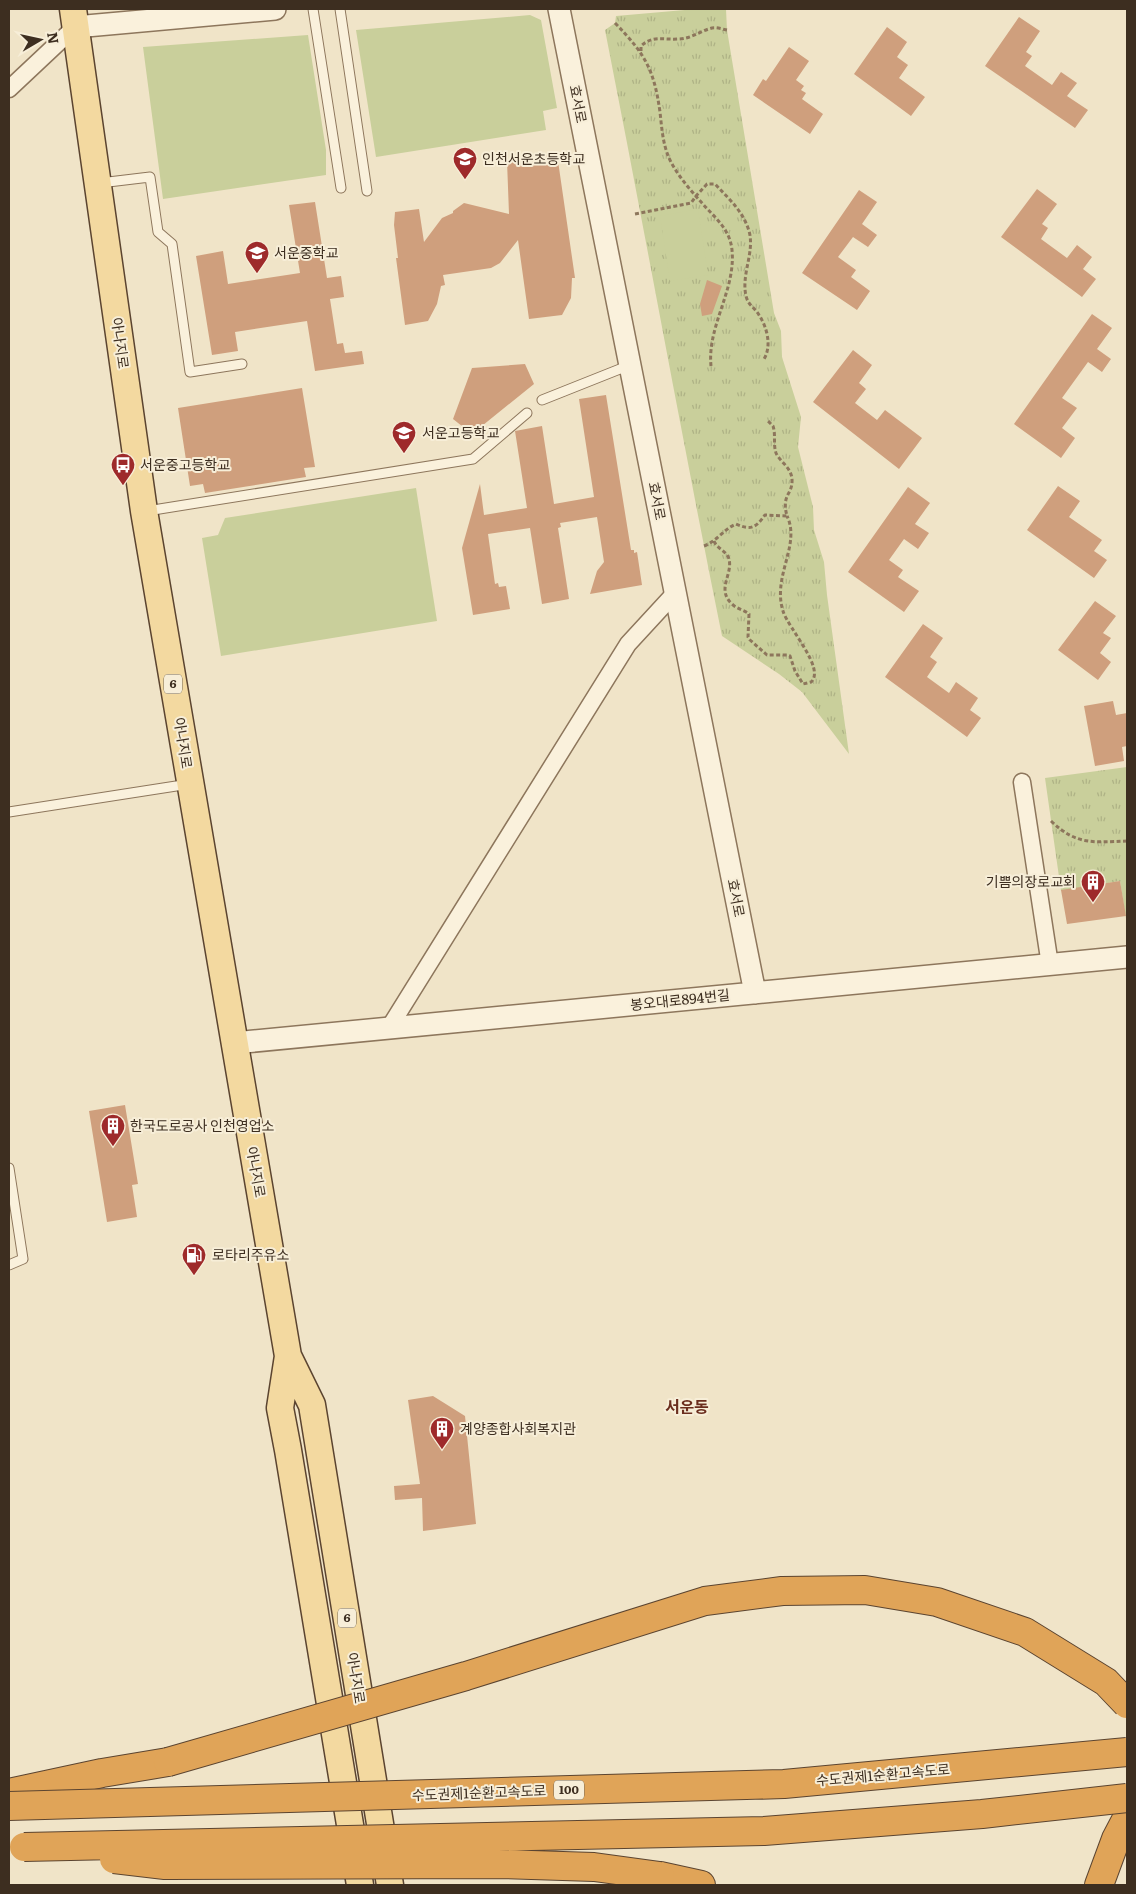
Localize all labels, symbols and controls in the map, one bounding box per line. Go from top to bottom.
north arrow [15,15,65,65]
text: N [43,30,65,45]
street label: 효서로 [565,83,593,125]
school or university icon: 인천서운초등학교 [452,146,478,180]
place label: 인천서운초등학교 [482,148,585,168]
school or university icon: 서운중학교 [244,240,270,274]
place label: 서운중학교 [274,242,339,262]
street label: 아나지로 [108,316,134,370]
school or university icon: 서운고등학교 [391,420,417,454]
place label: 서운고등학교 [422,422,499,442]
bus stop icon: 서운중고등학교 [110,452,136,486]
place label: 서운중고등학교 [140,454,230,474]
street label: 효서로 [644,480,672,522]
road number: 6 [164,674,182,694]
street label: 아나지로 [170,716,198,770]
building icon: 기쁨의장로교회 [1080,869,1106,903]
place label: 기쁨의장로교회 [986,871,1076,891]
street label: 효서로 [723,877,751,919]
street label: 봉오대로894번길 [629,984,731,1014]
building icon: 한국도로공사 인천영업소 [100,1113,126,1147]
place label: 한국도로공사 인천영업소 [130,1115,275,1135]
street label: 아나지로 [243,1145,271,1199]
fuel station icon: 로타리주유소 [181,1242,207,1276]
place label: 로타리주유소 [212,1244,289,1264]
district label: 서운동 [665,1394,709,1418]
building icon: 계양종합사회복지관 [429,1416,455,1450]
place label: 계양종합사회복지관 [460,1418,576,1438]
road number: 6 [338,1609,356,1628]
street label: 아나지로 [343,1651,371,1705]
street label: 수도권제1순환고속도로 [815,1758,951,1790]
street label: 수도권제1순환고속도로 [411,1780,547,1804]
road number: 100 [554,1780,584,1800]

